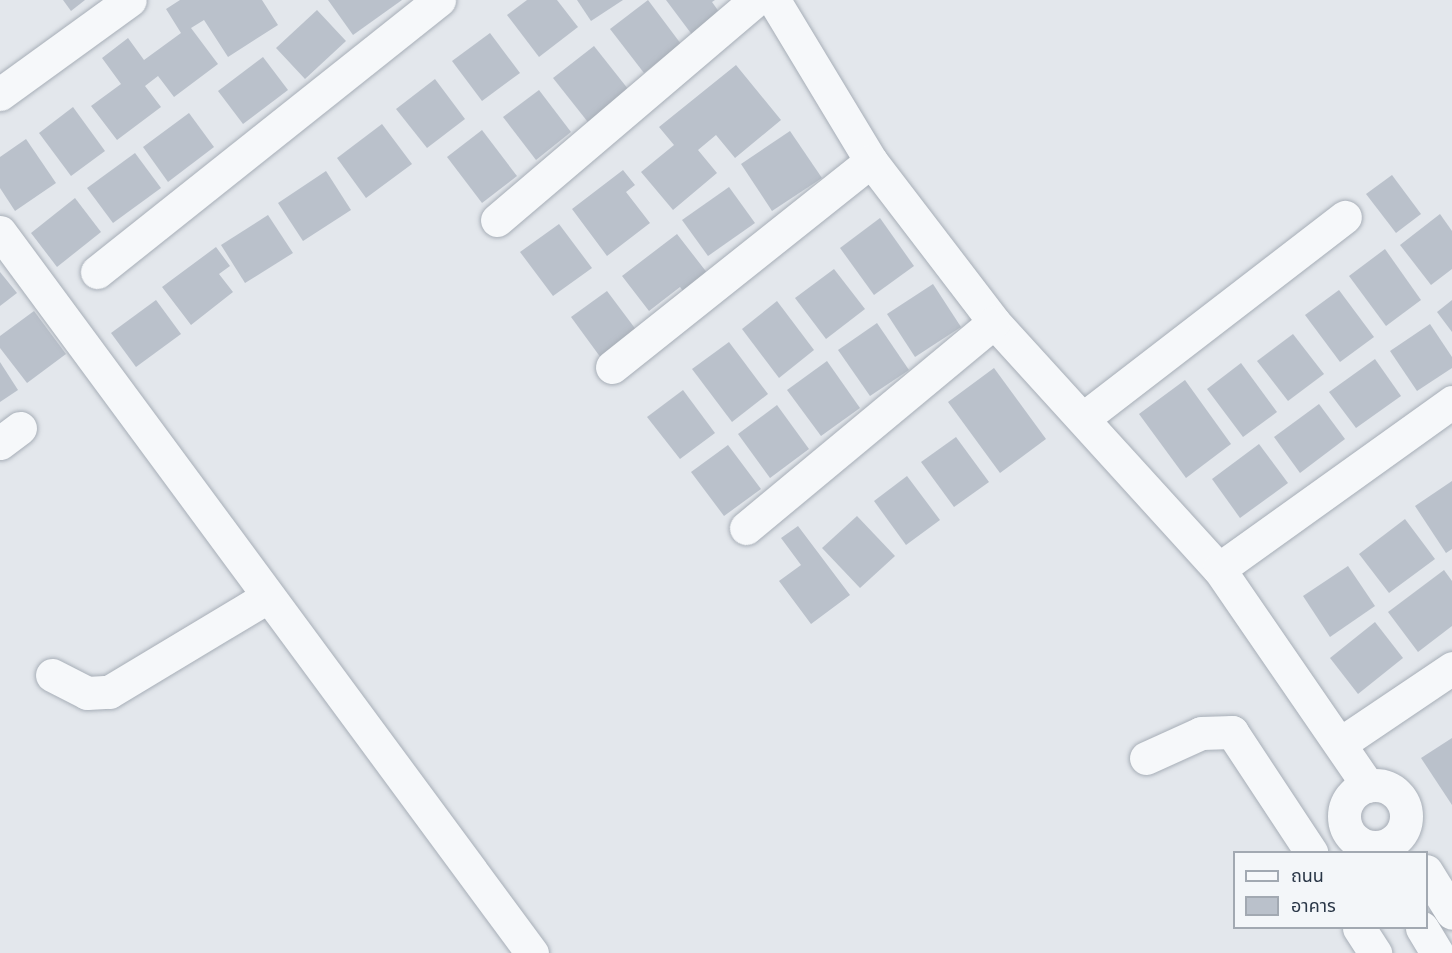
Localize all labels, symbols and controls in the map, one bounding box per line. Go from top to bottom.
legend [1233,851,1428,929]
text: ถนน [1291,864,1324,886]
text: อาคาร [1291,894,1336,916]

